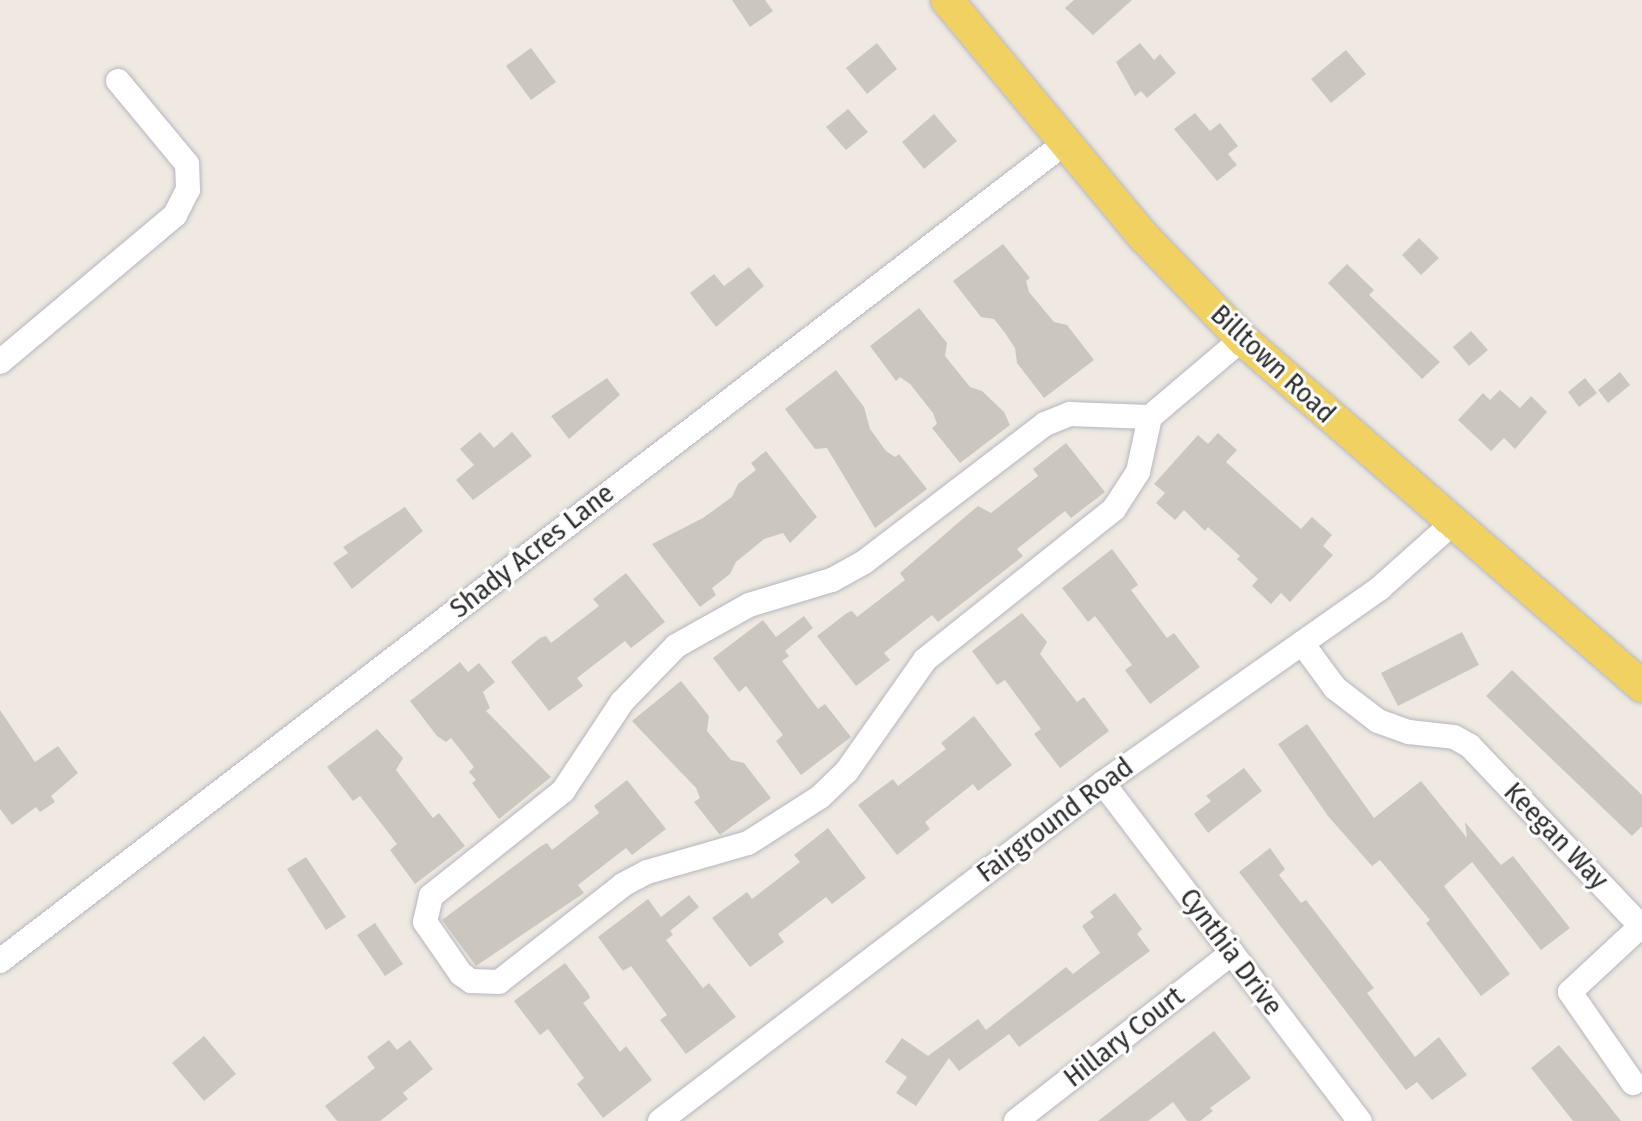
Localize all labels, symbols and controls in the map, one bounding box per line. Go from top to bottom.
street label: Billtown Road [1204,298,1342,430]
street label: Shady Acres Lane [443,476,621,626]
street label: Fairground Road [970,750,1140,890]
street label: Keegan Way [1497,776,1615,896]
street label: Cynthia Drive [1172,882,1290,1022]
street label: Hillary Court [1057,980,1191,1094]

